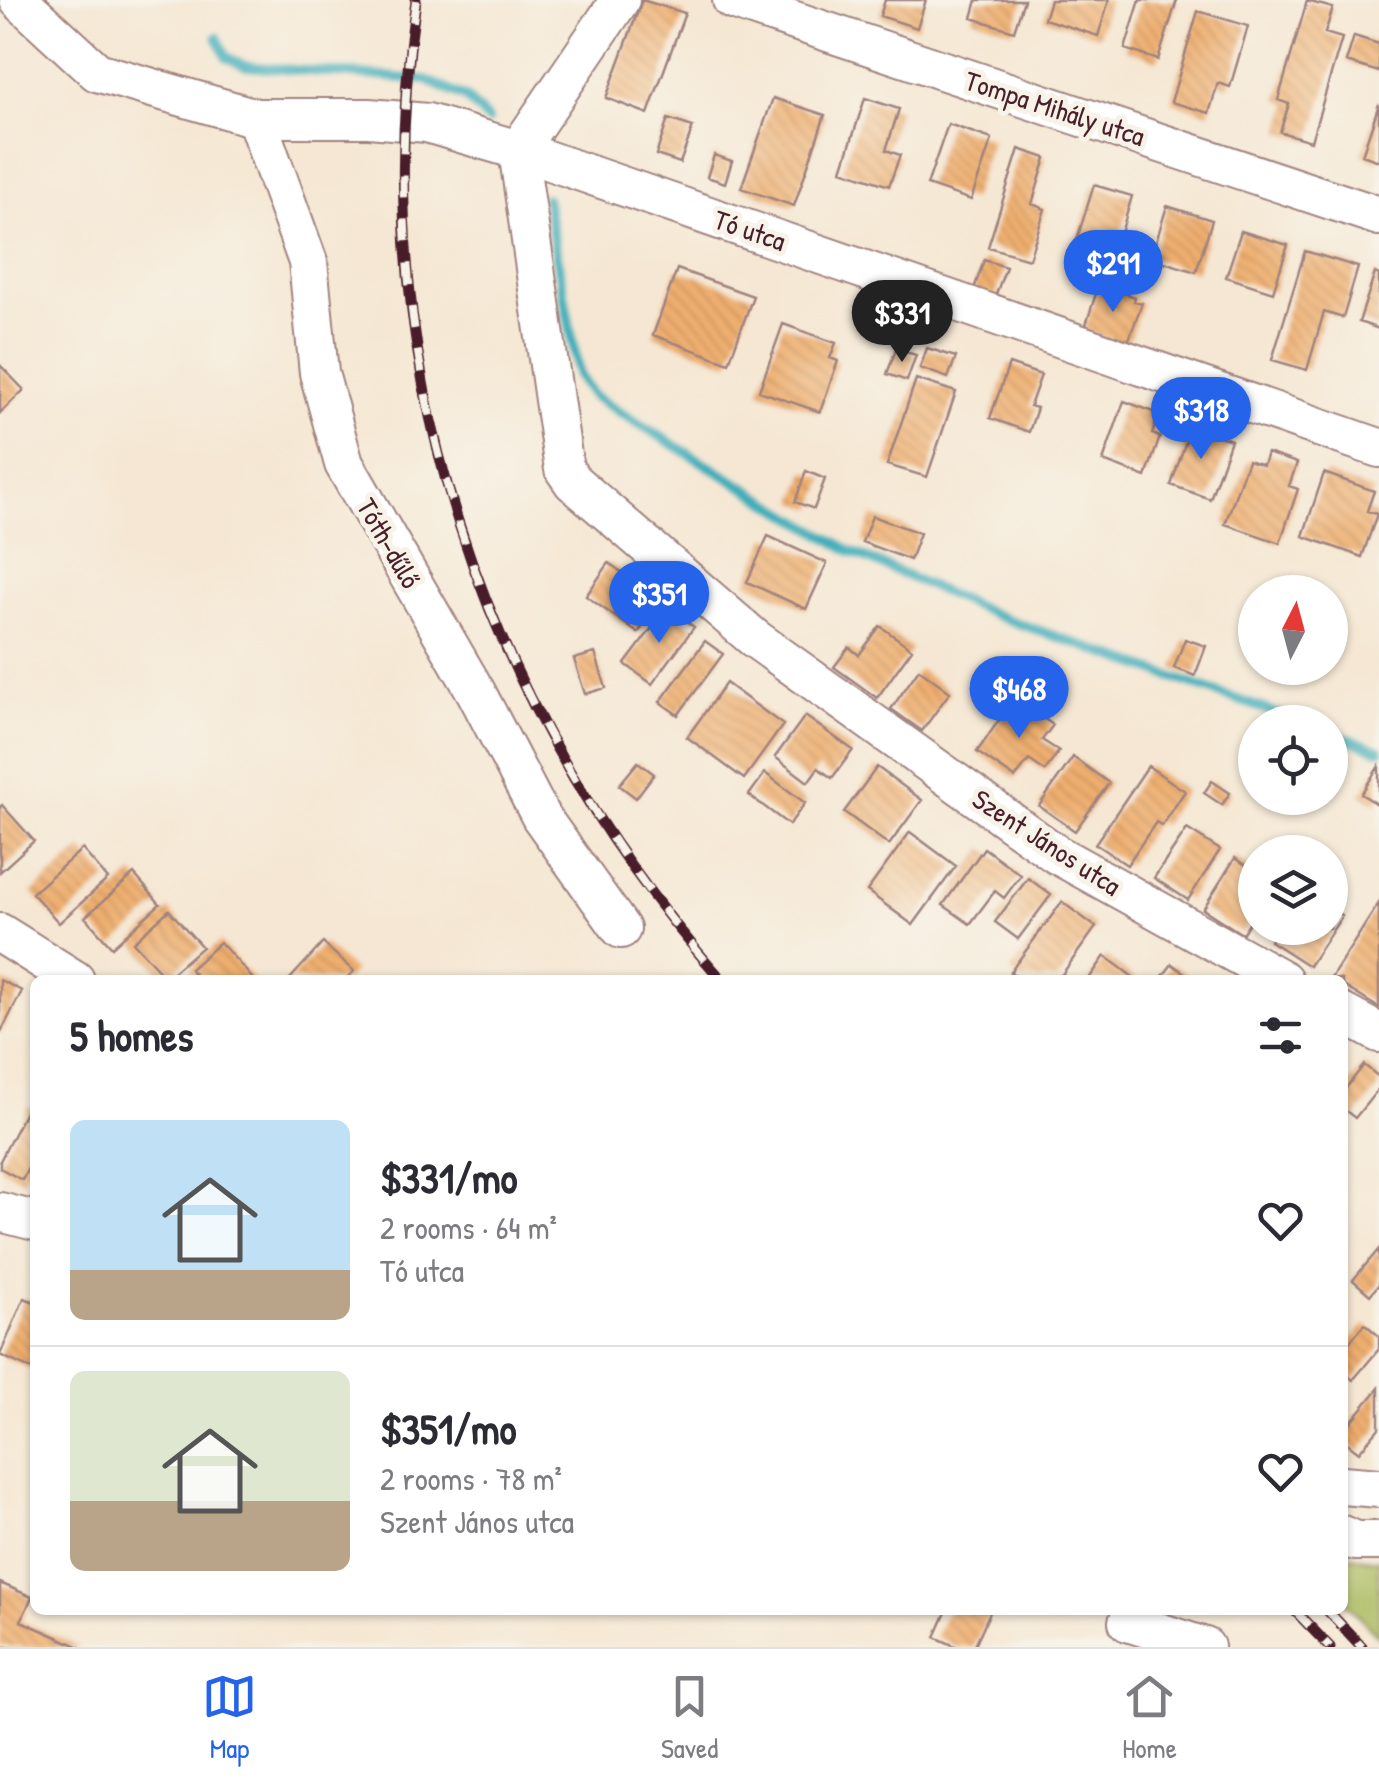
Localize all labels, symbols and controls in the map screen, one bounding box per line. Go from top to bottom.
street label: Tompa Mihály utca [960,61,1150,155]
street label: Tó utca [709,200,791,260]
pin: $291 [1054,230,1172,315]
text: $291 [1086,241,1140,284]
pin: $331 [843,280,961,365]
text: $331 [874,291,930,334]
pin: $318 [1142,377,1260,462]
text: $318 [1173,388,1229,431]
street label: Tóth-dűlő [348,491,430,595]
pin: $351 [600,561,718,646]
text: $351 [631,572,687,615]
north arrow [1238,575,1348,685]
map controls [1238,575,1348,945]
pin: $468 [960,656,1078,741]
text: $468 [992,667,1046,710]
button: locate [1238,705,1348,815]
street label: Szent János utca [965,780,1129,904]
button: layers [1238,835,1348,945]
text: 5 homes [70,1007,193,1064]
icon: filters [1253,1008,1308,1063]
text: $331/mo [380,1149,517,1206]
icon: home [150,1160,270,1280]
icon: heart [1253,1193,1308,1248]
text: 2 rooms · 64 m² [380,1206,557,1249]
text: Tó utca [380,1249,464,1292]
text: $351/mo [380,1400,516,1457]
icon: home [150,1411,270,1531]
icon: heart [1253,1444,1308,1499]
text: 2 rooms · 78 m² [380,1457,562,1500]
text: Szent János utca [380,1500,574,1543]
tab: Map [202,1669,257,1767]
tab: Saved [661,1669,718,1767]
tab: Home [1122,1669,1177,1767]

